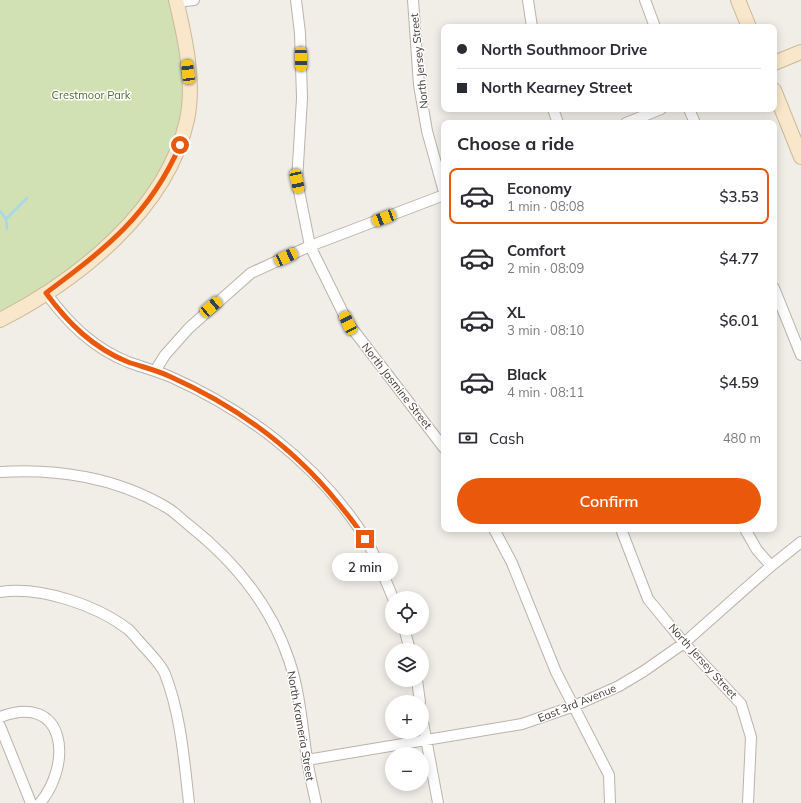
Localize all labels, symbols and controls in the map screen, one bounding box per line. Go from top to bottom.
street label: North Jersey Street [407,12,431,109]
text: North Southmoor Drive [481,40,647,59]
car [295,47,307,71]
car [181,59,195,85]
text: North Kearney Street [481,78,632,97]
park label: Crestmoor Park [52,88,131,102]
text: Choose a ride [457,132,574,155]
route start [171,136,189,154]
car [289,168,305,194]
icon: car [459,178,495,214]
text: Economy [507,179,572,198]
text: $3.53 [719,187,759,206]
text: 1 min · 08:08 [507,198,584,214]
car [371,208,397,228]
icon: car [459,240,495,276]
text: Comfort [507,241,565,260]
car [273,246,299,268]
text: $4.77 [719,249,759,268]
text: 2 min · 08:09 [507,260,584,276]
car [198,295,224,319]
icon: car [459,302,495,338]
text: XL [507,303,525,322]
car [337,310,359,336]
text: $6.01 [719,311,759,330]
text: 3 min · 08:10 [507,322,584,338]
street label: North Jasmine Street [359,340,435,432]
icon: car [459,364,495,400]
text: Black [507,365,546,384]
text: $4.59 [719,373,759,392]
text: 4 min · 08:11 [507,384,584,400]
icon: cash [457,427,479,449]
text: Cash [489,429,524,448]
text: 480 m [723,430,761,446]
button: Confirm [457,478,761,524]
route end [356,530,374,548]
callout: 2 min [332,553,398,581]
text: 2 min [348,559,382,575]
map controls [385,591,429,791]
button: locate [385,591,429,635]
street label: North Jersey Street [666,621,740,701]
button: layers [385,643,429,687]
street label: North Krameria Street [284,670,318,782]
street label: East 3rd Avenue [536,681,618,725]
button: + [385,695,429,739]
button: − [385,747,429,791]

